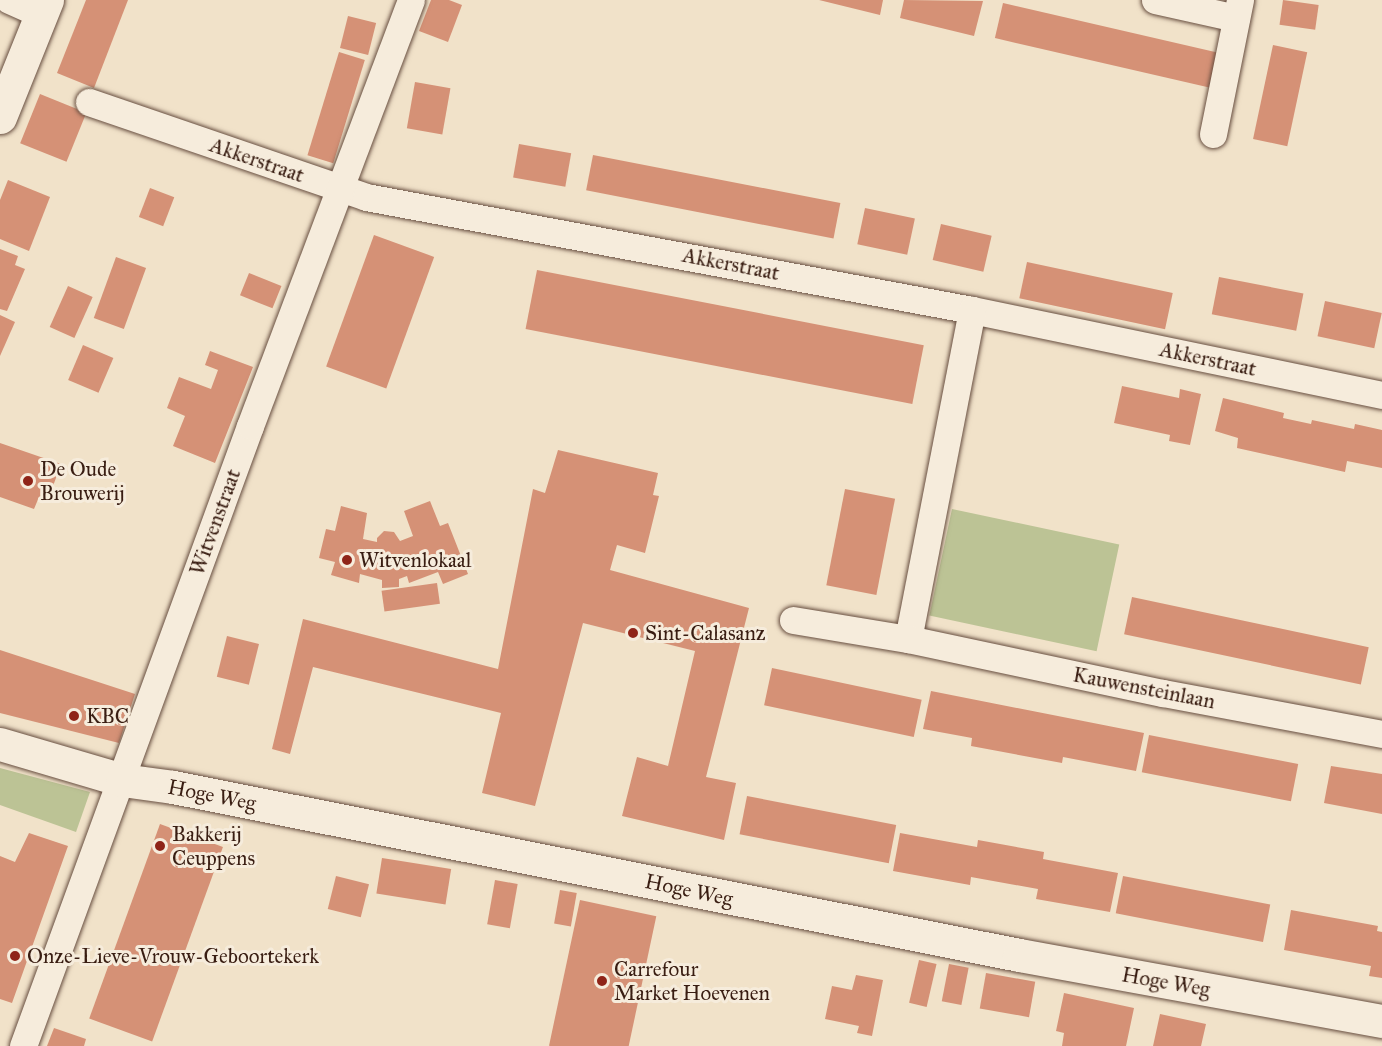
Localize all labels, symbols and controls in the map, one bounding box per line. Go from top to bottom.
street label: Akkerstraat [206,132,308,188]
street label: Akkerstraat [680,242,782,286]
street label: Akkerstraat [1157,336,1259,382]
place label: De Oude Brouwerij [40,456,125,506]
street label: Witvenstraat [184,465,246,579]
marker: De Oude Brouwerij [21,474,35,488]
place label: Witvenlokaal [359,547,471,573]
marker: Witvenlokaal [340,553,354,567]
place label: Sint-Calasanz [645,620,766,646]
marker: Sint-Calasanz [626,626,640,640]
street label: Kauwensteinlaan [1071,662,1217,714]
place label: KBC [86,703,129,729]
marker: KBC [67,709,81,723]
street label: Hoge Weg [166,774,258,816]
place label: Bakkerij Ceuppens [172,821,255,871]
marker: Bakkerij Ceuppens [153,839,167,853]
street label: Hoge Weg [643,868,735,912]
place label: Onze-Lieve-Vrouw-Geboortekerk [27,943,319,969]
marker: Onze-Lieve-Vrouw-Geboortekerk [8,949,22,963]
place label: Carrefour Market Hoevenen [614,956,770,1006]
street label: Hoge Weg [1120,962,1212,1002]
marker: Carrefour Market Hoevenen [595,974,609,988]

